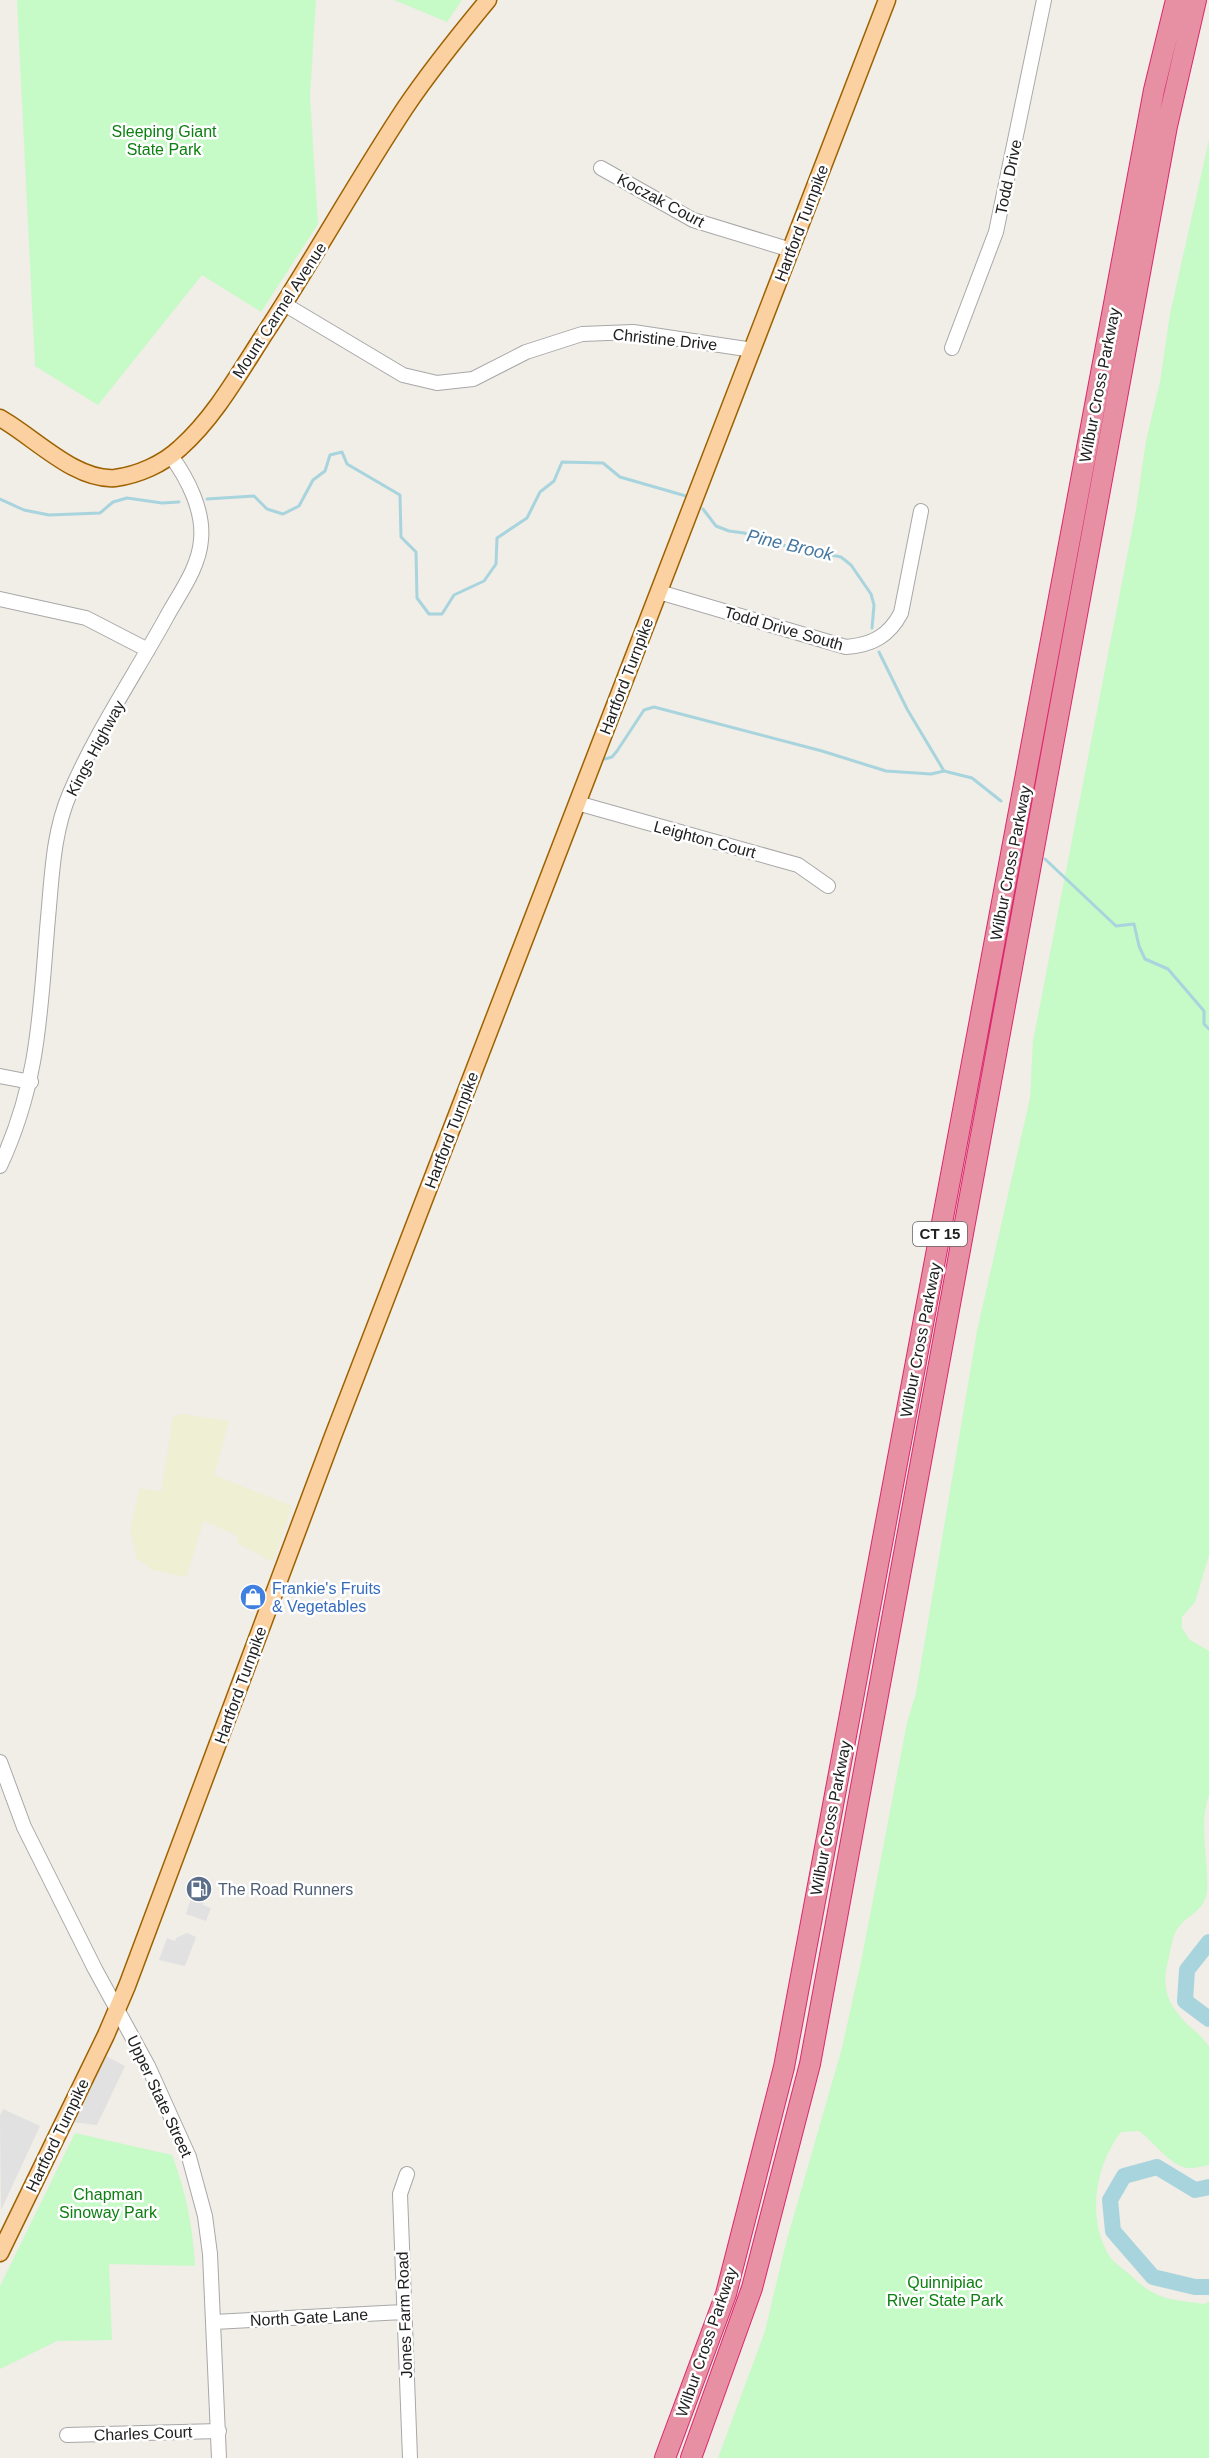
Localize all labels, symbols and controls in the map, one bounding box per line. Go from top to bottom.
park label: Sleeping Giant State Park [112,123,217,158]
street label: Todd Drive [992,138,1025,216]
street label: Hartford Turnpike [771,162,832,284]
street label: Koczak Court [614,170,708,231]
street label: Mount Carmel Avenue [229,239,330,381]
street label: Wilbur Cross Parkway [1076,306,1123,464]
street label: Christine Drive [612,326,718,353]
water label: Pine Brook [745,525,836,565]
street label: Todd Drive South [723,603,845,654]
street label: Hartford Turnpike [596,615,657,737]
street label: Kings Highway [63,698,128,799]
street label: Wilbur Cross Parkway [987,784,1034,942]
street label: Leighton Court [652,818,758,861]
street label: Hartford Turnpike [421,1069,482,1191]
road number: CT 15 [913,1222,967,1246]
street label: Wilbur Cross Parkway [897,1261,944,1419]
place label: Frankie's Fruits & Vegetables [272,1580,381,1615]
shop icon: Frankie's Fruits & Vegetables [238,1582,268,1612]
street label: Hartford Turnpike [211,1624,270,1746]
street label: Wilbur Cross Parkway [807,1739,854,1897]
fuel station icon: The Road Runners [184,1874,214,1904]
place label: The Road Runners [218,1881,353,1898]
street label: Upper State Street [124,2033,195,2160]
street label: Hartford Turnpike [23,2076,92,2194]
park label: Chapman Sinoway Park [59,2186,158,2221]
street label: Jones Farm Road [394,2251,415,2379]
street label: Wilbur Cross Parkway [673,2265,740,2419]
park label: Quinnipiac River State Park [887,2274,1004,2309]
street label: North Gate Lane [250,2306,369,2329]
street label: Charles Court [93,2423,193,2444]

